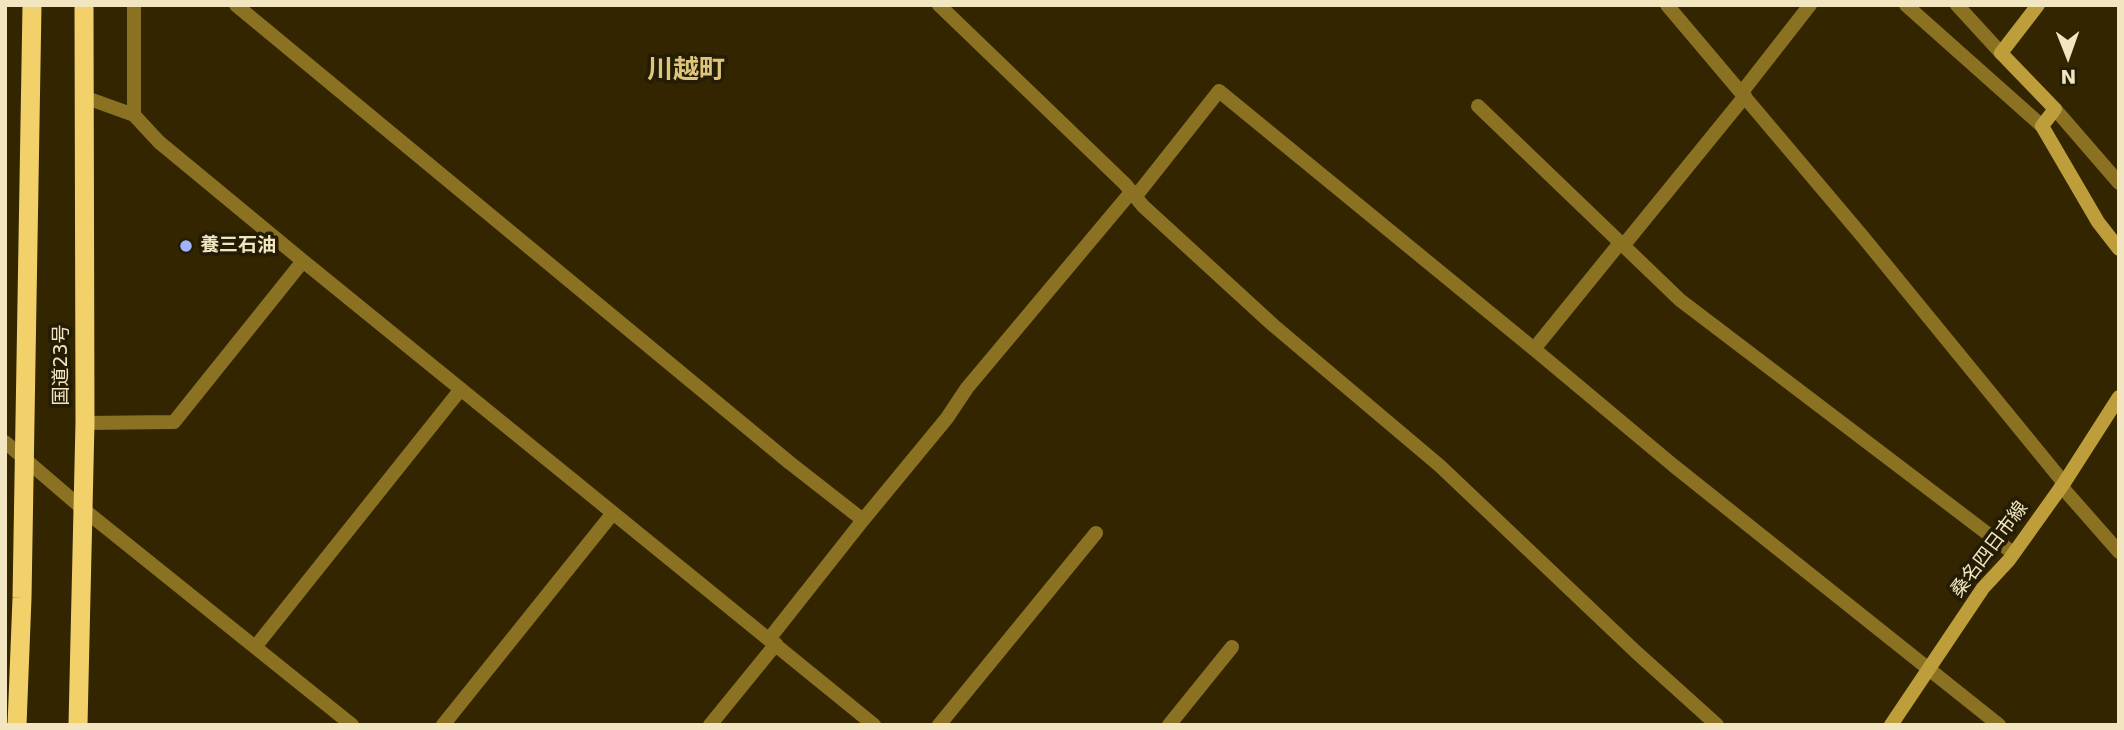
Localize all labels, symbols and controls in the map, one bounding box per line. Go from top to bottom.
north arrow [2033,21,2103,91]
district label: 川越町 [647,55,725,87]
text: N [2060,66,2077,88]
place label: 養三石油 [200,235,276,257]
marker: 養三石油 [178,238,194,254]
street label: 国道23号 [51,324,73,406]
street label: 桑名四日市線 [1947,498,2033,602]

